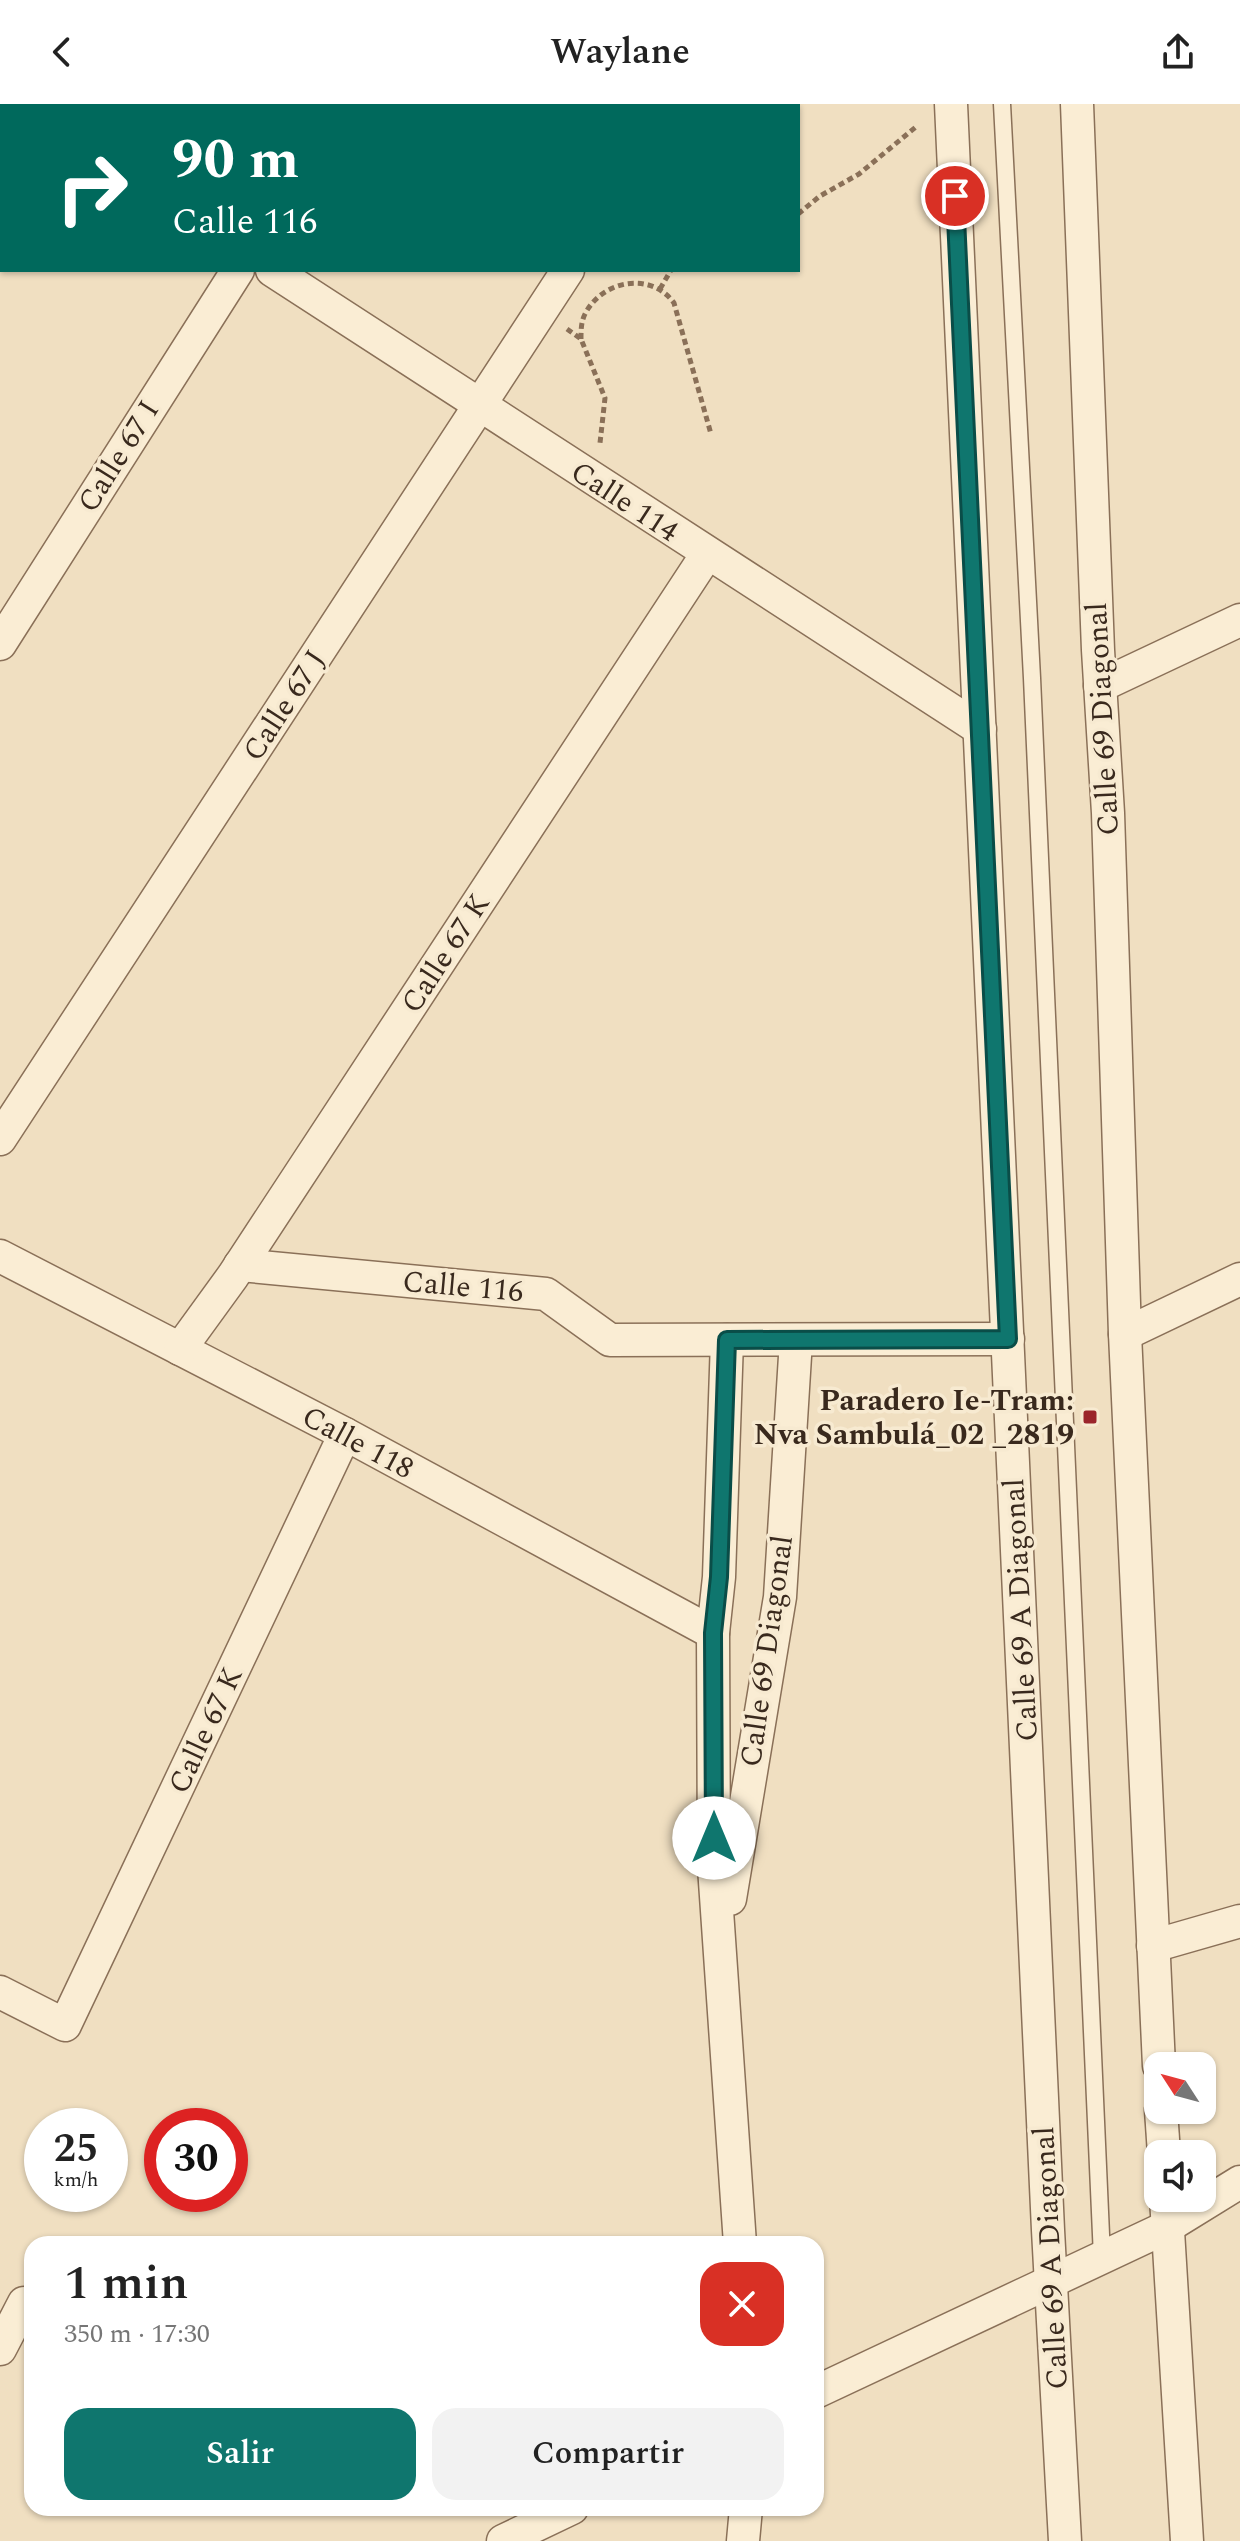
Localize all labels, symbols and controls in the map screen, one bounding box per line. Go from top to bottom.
text: Waylane [550,25,690,80]
icon: back [40,30,84,74]
icon: share [1156,30,1200,74]
text: 90 m [172,118,299,203]
icon: right [40,136,144,240]
pin [921,162,989,230]
icon: arrive [933,174,977,218]
text: Calle 116 [172,195,317,250]
street label: Calle 67 I [66,391,172,522]
street label: Calle 114 [561,450,688,554]
street label: Calle 69 Diagonal [1074,601,1132,837]
street label: Calle 67 J [231,641,338,771]
street label: Calle 67 K [390,884,502,1023]
street label: Calle 116 [401,1259,525,1315]
place label: Paradero Ie-Tram: Nva Sambulá_02 _2819 [754,1378,1074,1458]
street label: Calle 118 [293,1394,422,1492]
marker: Paradero Ie-Tram: Nva Sambulá_02 _2819 [1081,1408,1099,1426]
street label: Calle 69 A Diagonal [991,1477,1051,1743]
street label: Calle 69 Diagonal [728,1532,806,1770]
street label: Calle 67 K [157,1659,255,1801]
position arrow [672,1796,756,1880]
north arrow [1144,2052,1216,2124]
map controls [1144,2052,1216,2212]
speed limit sign: 30 [144,2108,248,2212]
text: 25 [54,2119,98,2180]
street label: Calle 69 A Diagonal [1021,2125,1081,2391]
button: sound [1144,2140,1216,2212]
text: km/h [54,2165,99,2195]
text: 1 min [64,2247,189,2320]
button: close [700,2262,784,2346]
text: 350 m · 17:30 [64,2314,210,2354]
button: Salir [64,2408,416,2500]
button: Compartir [432,2408,784,2500]

